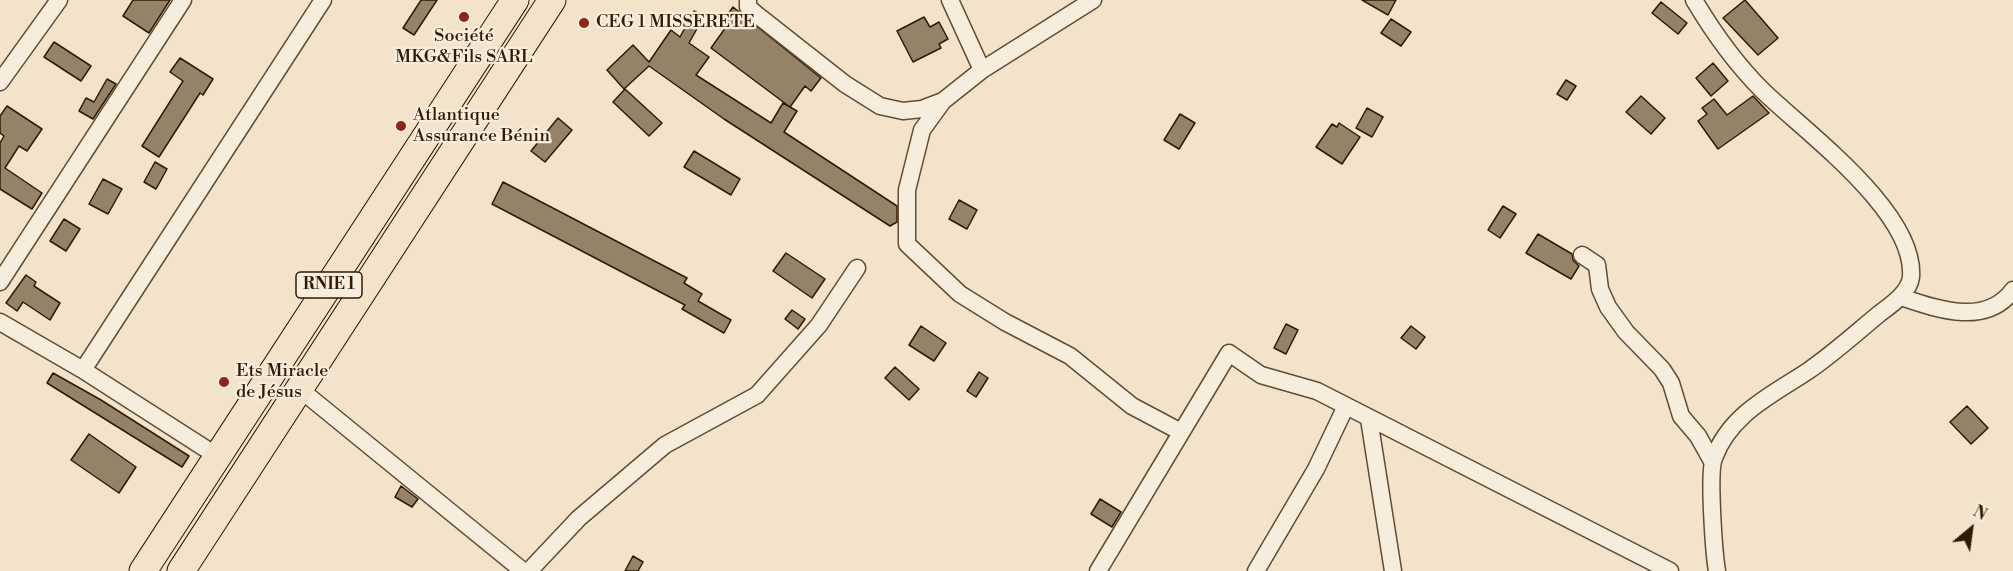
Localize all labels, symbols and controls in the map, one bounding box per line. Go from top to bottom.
marker: Société MKG&Fils SARL [457,10,471,24]
place label: CEG 1 MISSERETE [596,12,755,34]
marker: CEG 1 MISSERETE [577,16,591,30]
place label: Société MKG&Fils SARL [395,26,533,68]
place label: Atlantique Assurance Bénin [413,105,550,148]
marker: Atlantique Assurance Bénin [394,119,408,133]
road number: RNIE 1 [296,272,362,298]
place label: Ets Miracle de Jésus [236,361,328,404]
marker: Ets Miracle de Jésus [217,375,231,389]
north arrow [1941,499,2001,559]
text: N [1969,501,1990,525]

